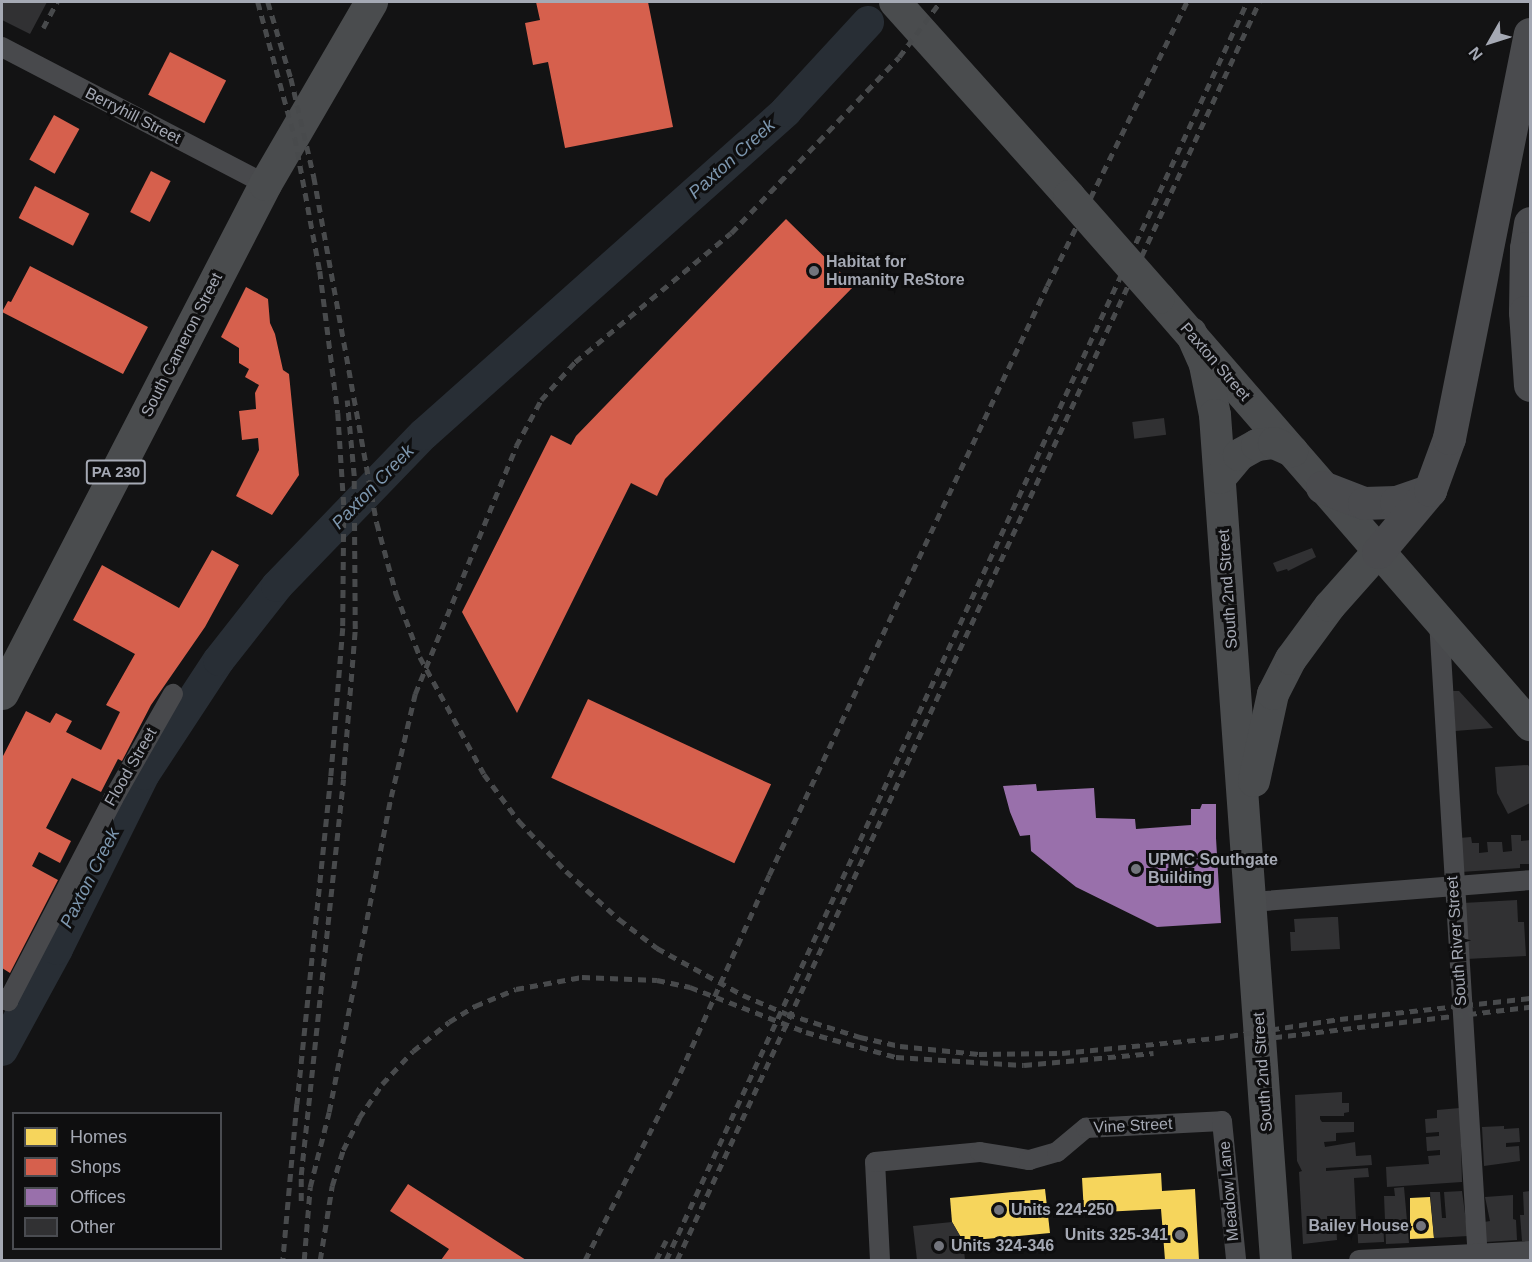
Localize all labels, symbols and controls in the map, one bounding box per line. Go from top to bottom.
north arrow [1460,12,1520,72]
text: N [1465,44,1486,63]
street label: Berryhill Street [82,84,184,148]
water label: Paxton Creek [684,114,780,204]
place label: Habitat for Humanity ReStore [826,252,965,290]
marker: Habitat for Humanity ReStore [807,264,821,278]
street label: South Cameron Street [137,270,227,420]
street label: Paxton Street [1176,319,1254,405]
water label: Paxton Creek [327,440,419,534]
road number: PA 230 [84,460,148,484]
street label: South 2nd Street [1214,528,1242,650]
street label: Flood Street [101,724,161,810]
water label: Paxton Creek [56,825,124,931]
place label: UPMC Southgate Building [1148,850,1278,888]
marker: UPMC Southgate Building [1129,862,1143,876]
street label: South River Street [1443,875,1471,1007]
street label: South 2nd Street [1249,1011,1277,1133]
legend [12,1112,222,1250]
street label: Vine Street [1093,1114,1173,1138]
text: Homes [70,1127,127,1147]
street label: Meadow Lane [1215,1140,1243,1242]
text: Shops [70,1157,121,1177]
text: Offices [70,1187,126,1207]
place label: Units 224-250 [1011,1200,1114,1220]
marker: Units 224-250 [992,1203,1006,1217]
place label: Bailey House [1309,1216,1409,1236]
text: Other [70,1217,115,1237]
marker: Bailey House [1414,1219,1428,1233]
place label: Units 325-341 [1065,1225,1168,1245]
marker: Units 325-341 [1173,1228,1187,1242]
place label: Units 324-346 [951,1236,1054,1256]
marker: Units 324-346 [932,1239,946,1253]

